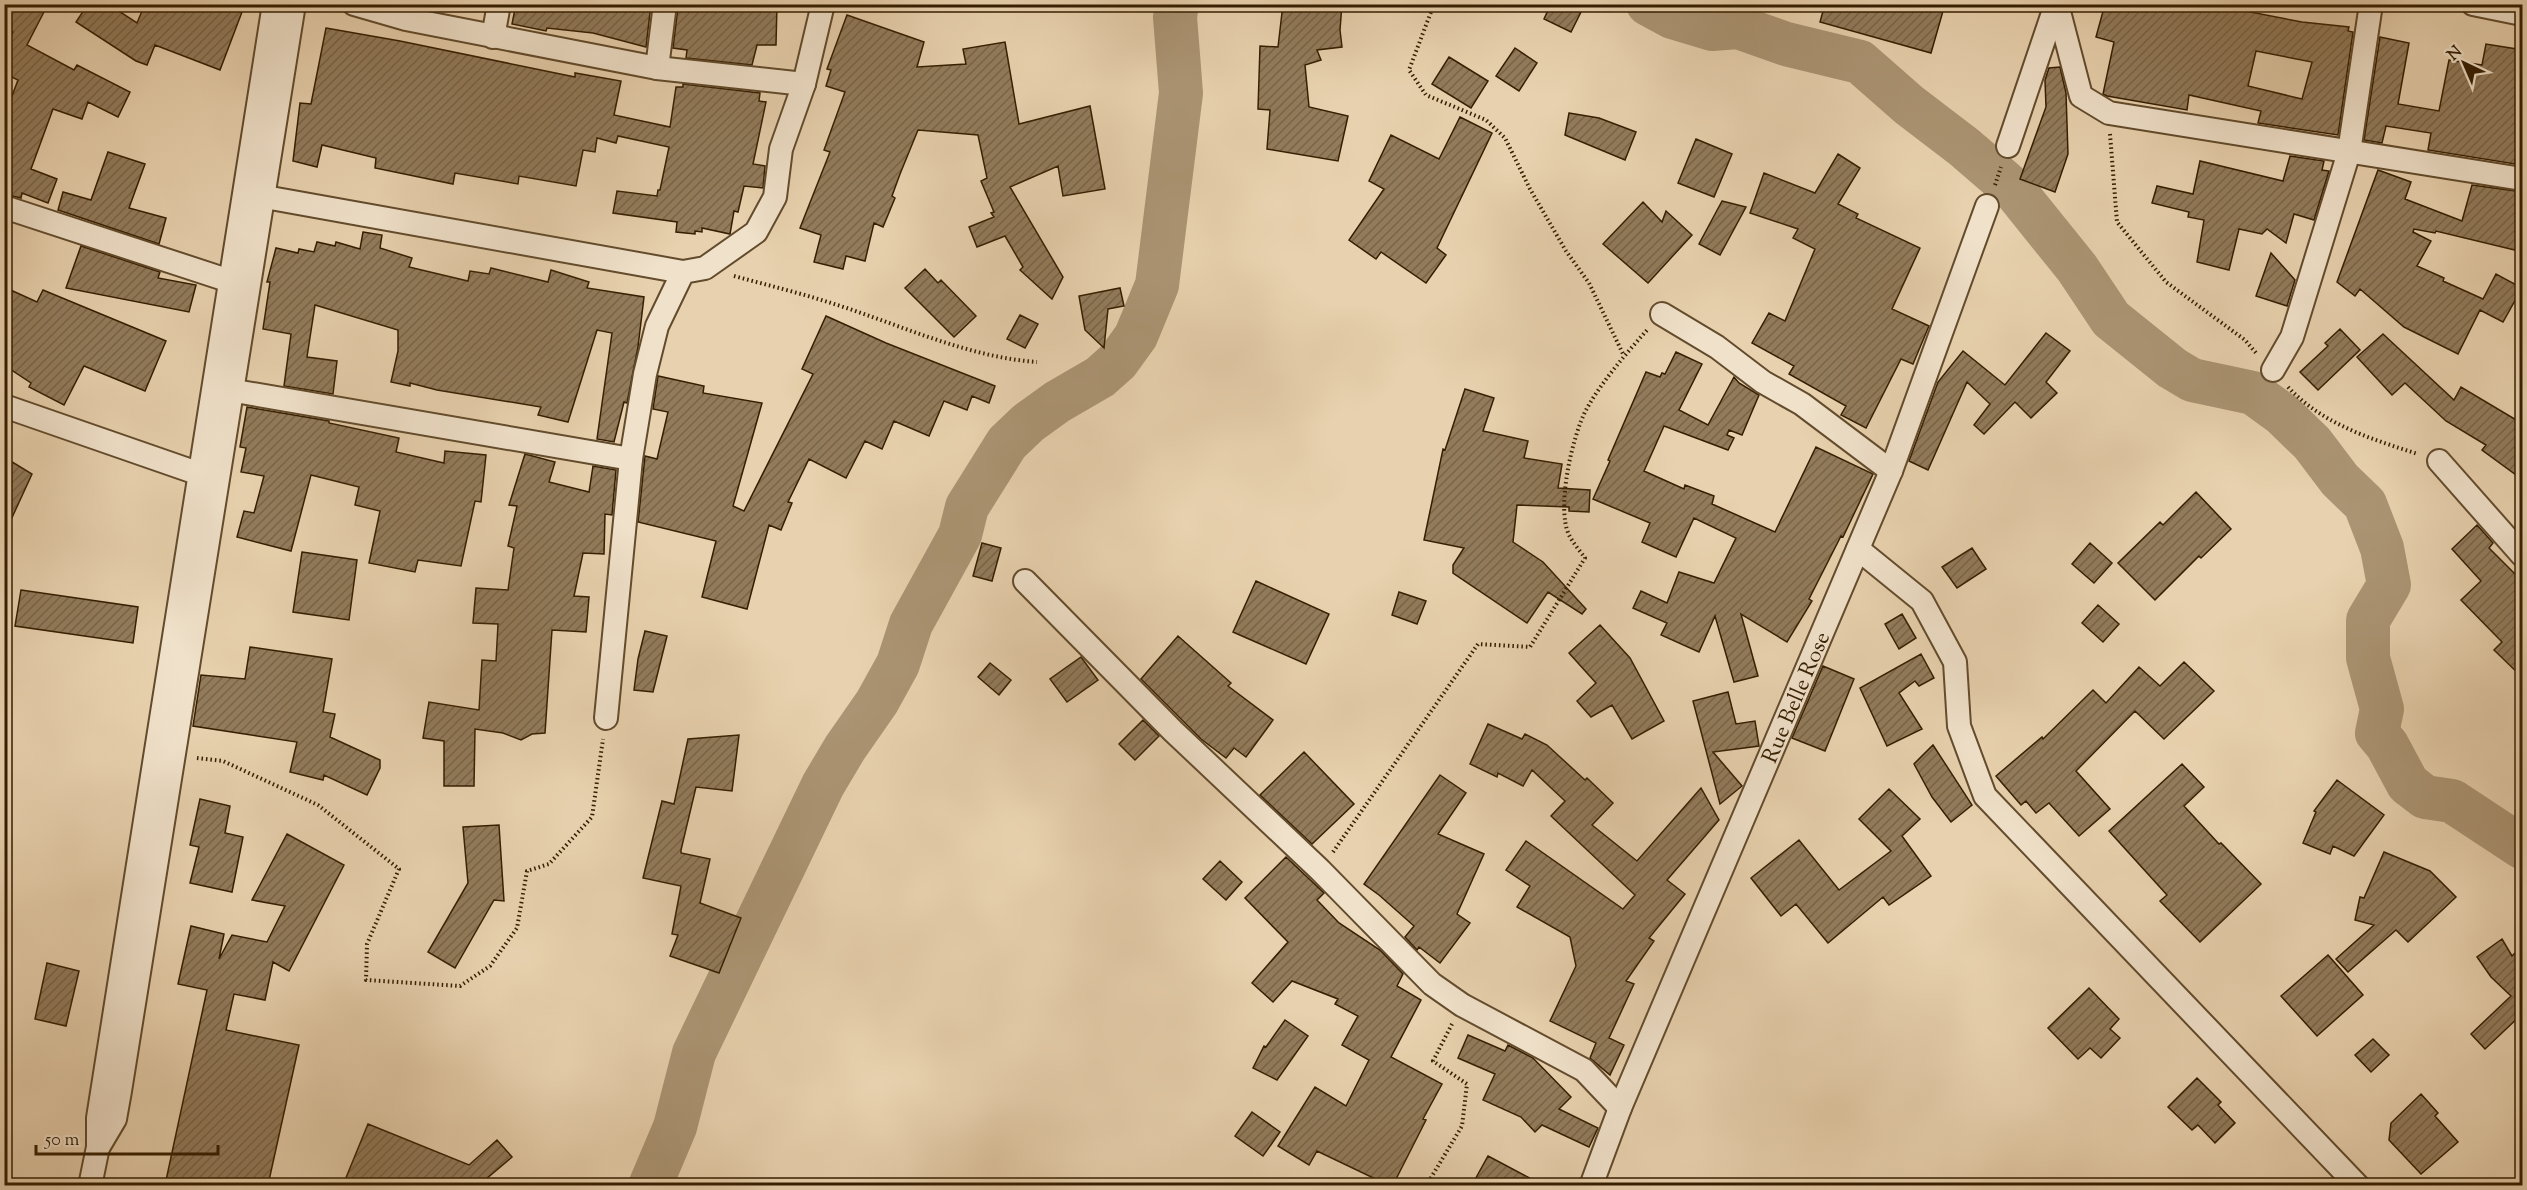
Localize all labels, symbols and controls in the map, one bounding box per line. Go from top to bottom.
north arrow [2434,33,2494,93]
text: N [2443,41,2468,67]
street label: Rue Belle Rose [1756,627,1840,769]
scale bar [36,1118,218,1156]
text: 50 m [44,1128,80,1154]

